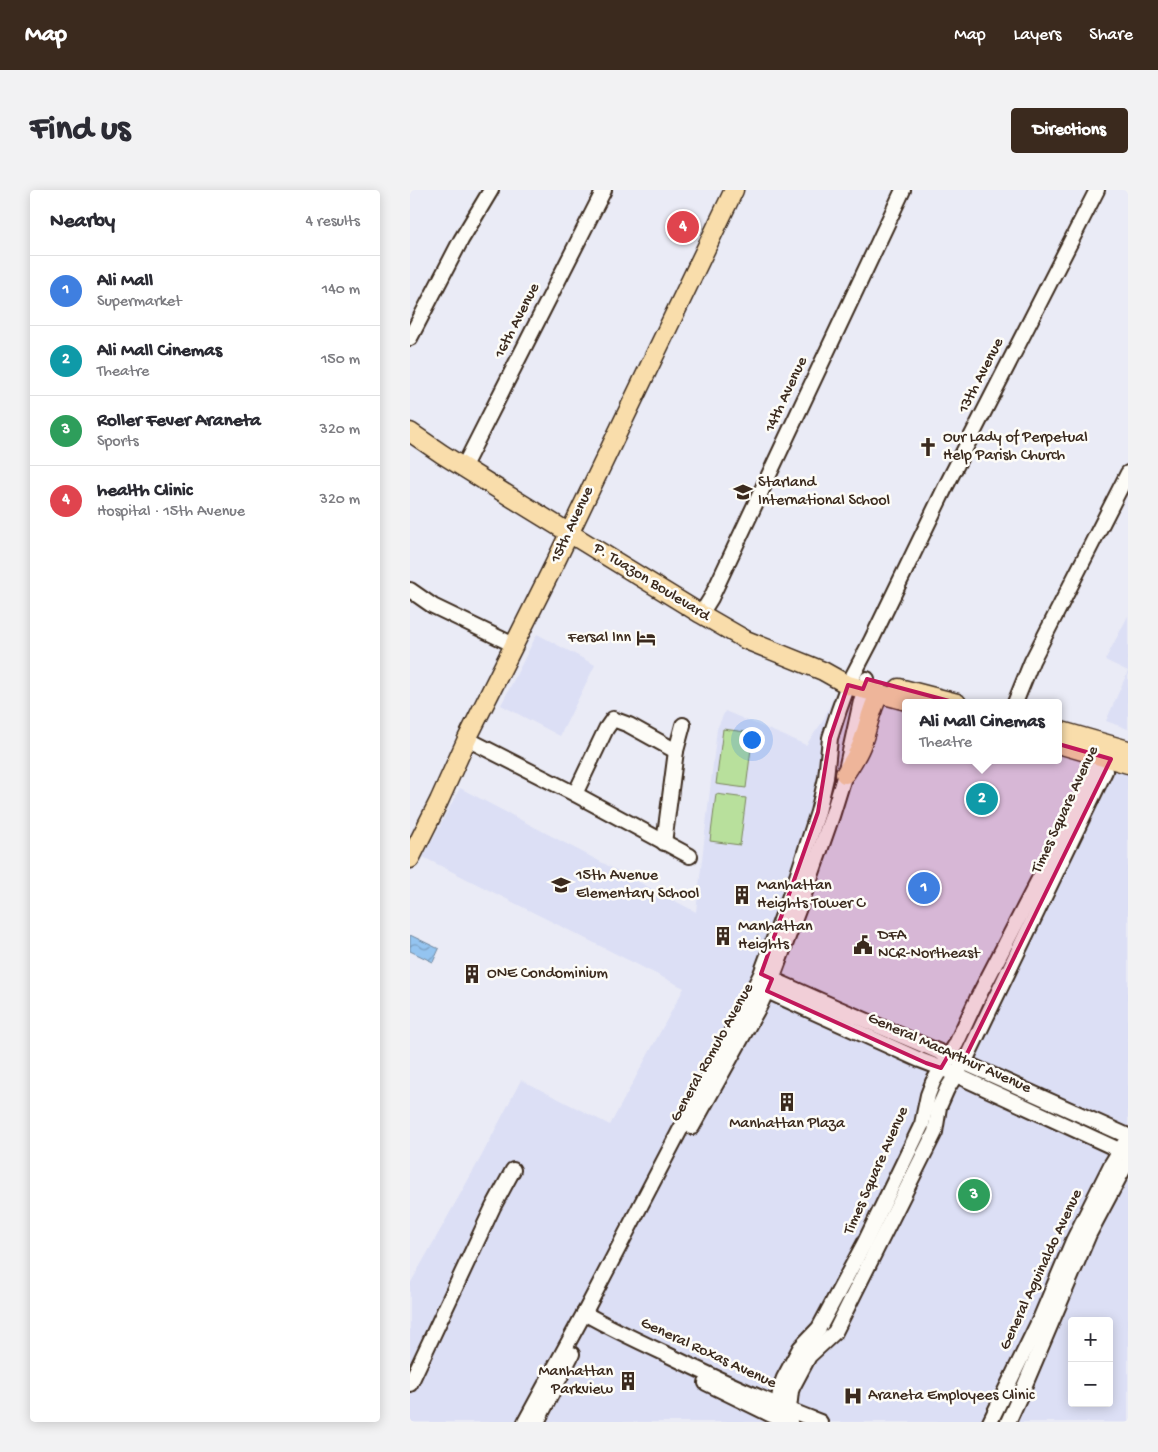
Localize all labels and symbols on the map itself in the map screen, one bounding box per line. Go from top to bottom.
pin: 4 [667,208,699,246]
street label: 16th Avenue [491,280,545,363]
street label: 13th Avenue [955,335,1009,418]
street label: 14th Avenue [761,354,813,437]
place label: Our Lady of Perpetual Help Parish Church [943,429,1088,466]
church icon: Our Lady of Perpetual Help Parish Church [917,436,939,458]
place label: Starland International School [758,474,890,511]
school or university icon: Starland International School [732,481,754,503]
street label: 15th Avenue [547,483,599,567]
street label: P. Tuazon Boulevard [588,539,714,627]
hotel icon: Fersal Inn [635,627,657,649]
place label: Fersal Inn [567,629,631,648]
your location [739,727,765,753]
street label: Times Square Avenue [1028,743,1104,878]
pin: 2 [966,780,998,818]
place label: 15th Avenue Elementary School [575,867,699,904]
pin: 1 [908,869,940,907]
school or university icon: 15th Avenue Elementary School [550,874,572,896]
place label: Manhattan Heights Tower C [757,877,866,914]
building icon: Manhattan Heights Tower C [731,884,753,906]
place label: Manhattan Heights [738,918,813,955]
building icon: Manhattan Heights [712,925,734,947]
place label: DFA NCR-Northeast [877,927,981,964]
public building icon: DFA NCR-Northeast [852,934,874,956]
building icon: ONE Condominium [461,963,483,985]
place label: ONE Condominium [487,965,609,984]
street label: General Romulo Avenue [667,980,759,1126]
street label: General MacArthur Avenue [864,1009,1034,1099]
building icon: Manhattan Plaza [776,1091,798,1113]
street label: Times Square Avenue [840,1103,914,1239]
place label: Manhattan Plaza [729,1115,846,1134]
pin: 3 [958,1176,990,1214]
street label: General Aguinaldo Avenue [996,1186,1088,1353]
street label: General Roxas Avenue [637,1314,780,1394]
place label: Manhattan Parkview [538,1363,614,1400]
building icon: Manhattan Parkview [617,1370,639,1392]
hospital icon: Araneta Employees Clinic [842,1385,864,1407]
place label: Araneta Employees Clinic [868,1387,1035,1406]

